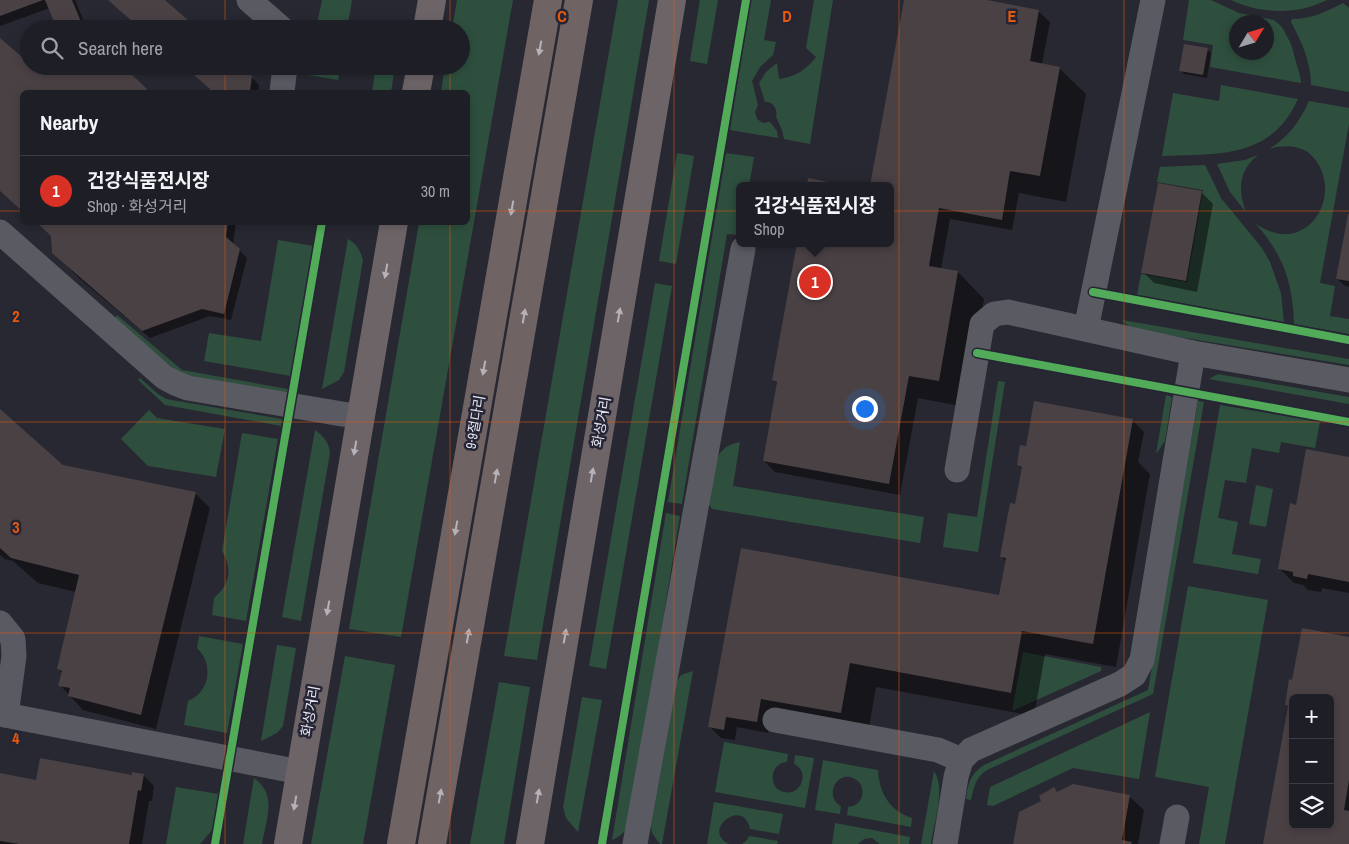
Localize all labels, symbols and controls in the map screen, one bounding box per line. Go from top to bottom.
text: C [557,5,567,27]
text: D [782,5,792,27]
text: E [1008,5,1017,27]
north arrow [1229,15,1274,60]
search box [20,20,470,75]
icon: search [38,34,66,62]
text: Search here [78,35,163,61]
one-way arrow [536,40,544,56]
text: Nearby [40,108,98,137]
text: 건강식품전시장 [87,167,209,193]
text: 1 [52,180,60,202]
text: 30 m [421,180,450,202]
popup [736,182,894,247]
text: 건강식품전시장 [754,192,876,218]
text: Shop · 화성거리 [87,195,187,217]
one-way arrow [508,201,516,217]
text: Shop [754,218,784,240]
one-way arrow [381,263,389,279]
pin: 1 [799,263,831,301]
text: 2 [12,305,20,327]
one-way arrow [521,307,529,323]
one-way arrow [615,307,623,323]
one-way arrow [480,361,488,377]
street label: 9·9절다리 [461,394,489,450]
street label: 화성거리 [588,395,614,449]
your location [852,396,878,422]
one-way arrow [351,440,359,456]
one-way arrow [493,467,501,483]
one-way arrow [588,467,596,483]
text: 3 [12,516,20,538]
one-way arrow [452,521,460,537]
one-way arrow [323,600,331,616]
one-way arrow [561,627,569,643]
one-way arrow [465,628,473,644]
street label: 화성거리 [297,684,323,738]
map controls [1289,694,1334,829]
button: + [1289,694,1334,739]
text: 4 [12,727,20,749]
button: − [1289,739,1334,784]
button: layers [1289,784,1334,829]
one-way arrow [437,788,445,804]
one-way arrow [534,788,542,804]
one-way arrow [290,795,298,811]

